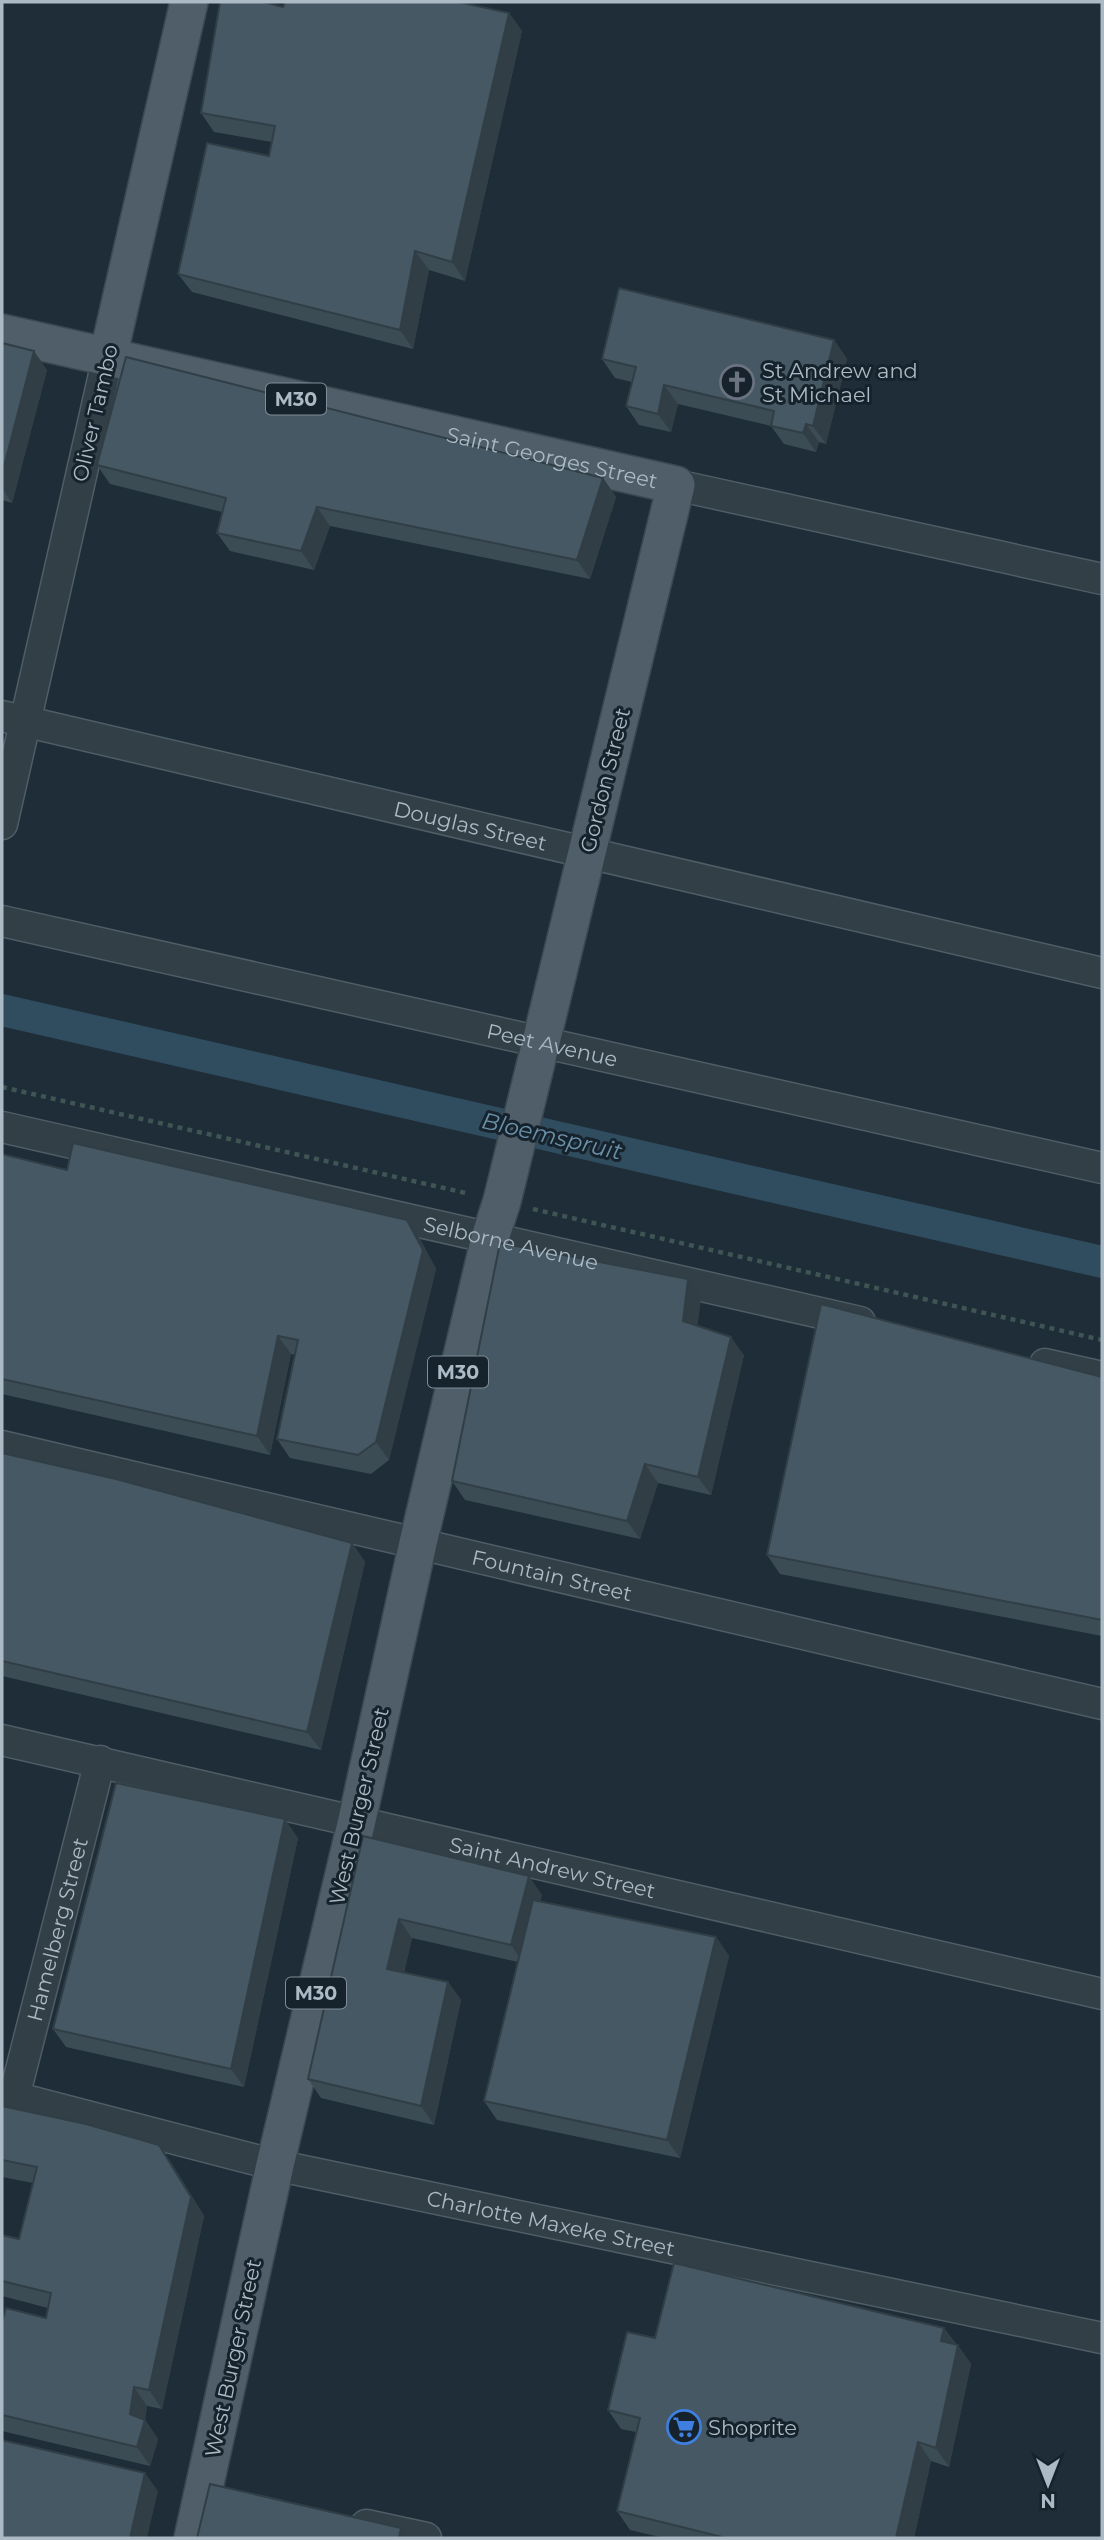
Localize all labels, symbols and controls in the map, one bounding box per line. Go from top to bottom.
street label: Oliver Tambo [67,342,123,484]
place label: St Andrew and St Michael [762,358,918,407]
church icon: St Andrew and St Michael [718,363,756,401]
road number: M30 [266,384,326,414]
street label: Saint Georges Street [444,421,660,493]
street label: Gordon Street [575,705,635,855]
street label: Douglas Street [391,795,549,855]
street label: Peet Avenue [484,1018,620,1071]
water label: Bloemspruit [479,1106,626,1166]
street label: Selborne Avenue [421,1211,601,1275]
road number: M30 [428,1356,488,1388]
street label: Fountain Street [469,1544,635,1606]
street label: West Burger Street [324,1705,394,1907]
street label: Saint Andrew Street [447,1831,658,1903]
street label: Hamelberg Street [21,1835,92,2024]
road number: M30 [286,1978,346,2008]
street label: Charlotte Maxeke Street [425,2185,677,2261]
street label: West Burger Street [200,2257,266,2459]
supermarket icon: Shoprite [665,2408,703,2446]
place label: Shoprite [708,2415,797,2440]
north arrow [1013,2449,1083,2519]
text: N [1040,2489,1056,2512]

